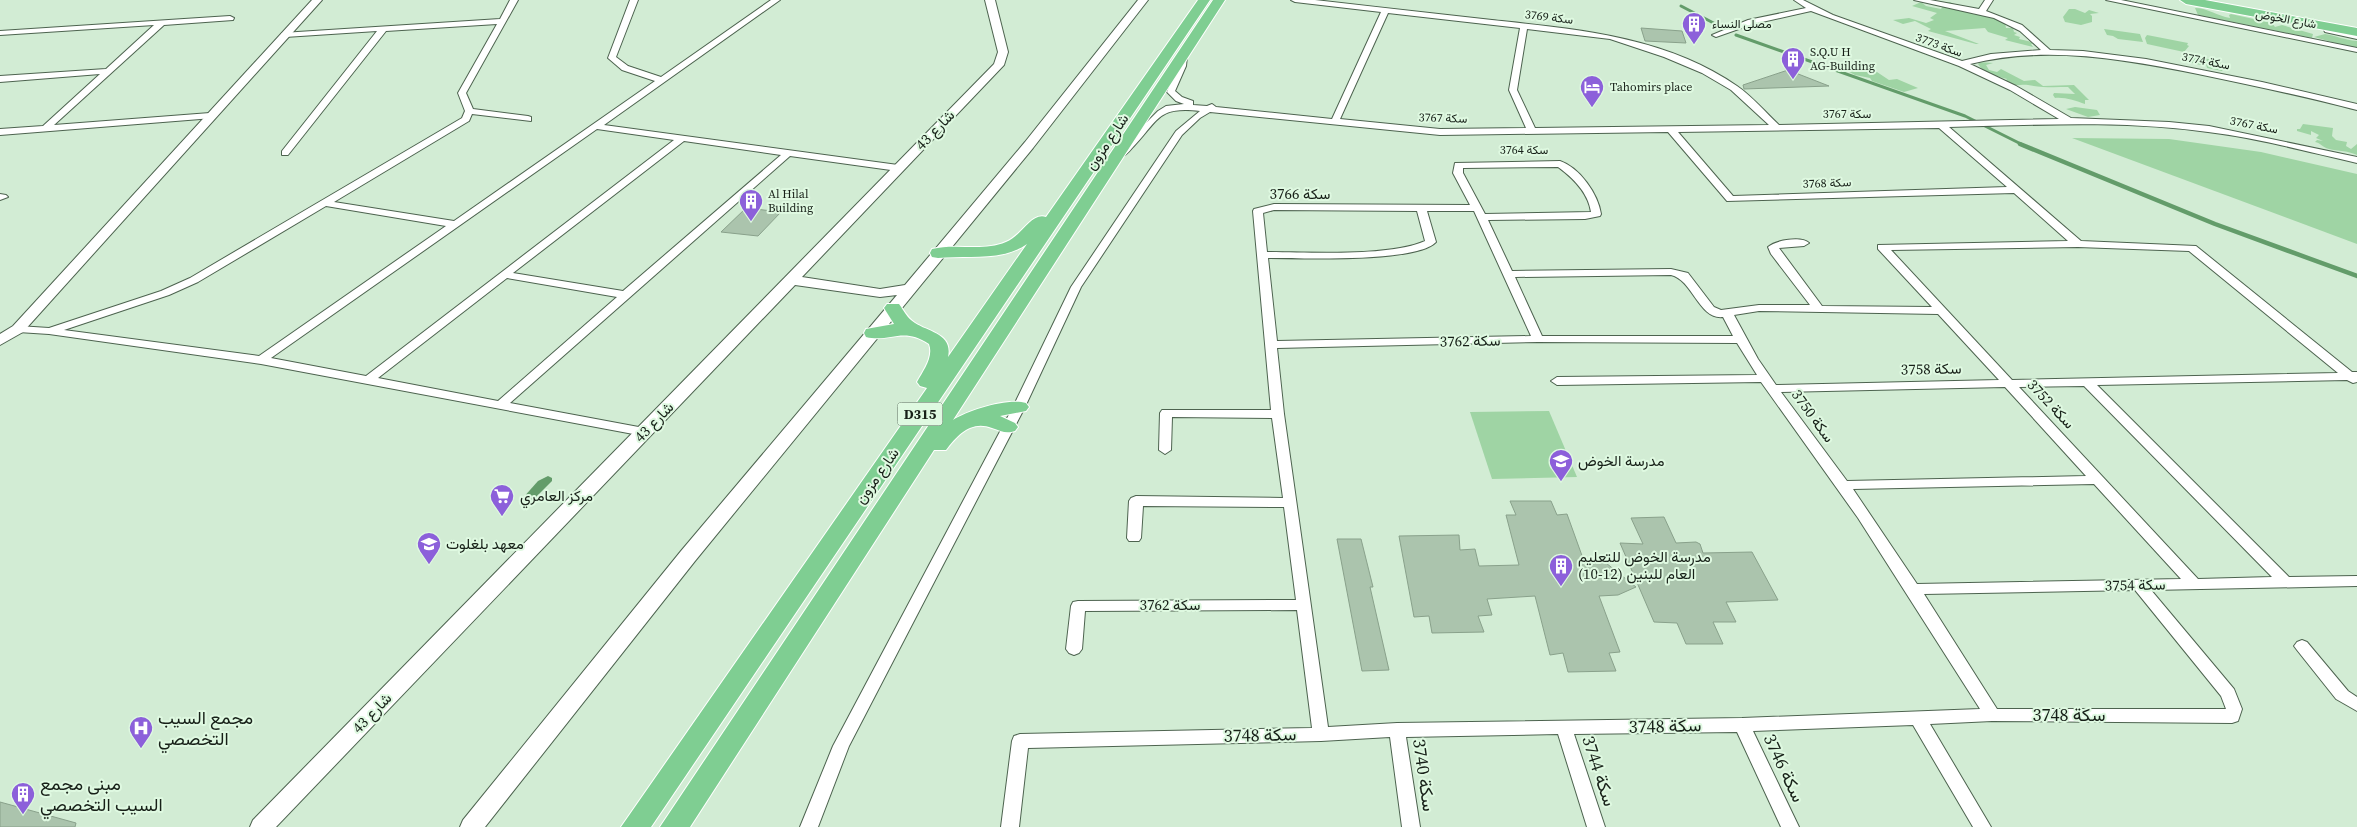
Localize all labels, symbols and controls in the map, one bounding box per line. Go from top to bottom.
street label: سكة 3769 [1524,6,1574,28]
street label: شارع الخوض [2254,6,2318,33]
building icon: مصلى النساء [1681,11,1707,45]
place label: مصلى النساء [1712,16,1772,32]
street label: سكة 3773 [1913,29,1965,61]
place label: S.Q.U H AG-Building [1810,44,1875,74]
building icon: S.Q.U H AG-Building [1780,46,1806,80]
street label: سكة 3774 [2181,49,2231,73]
hotel icon: Tahomirs place [1579,74,1605,108]
place label: Tahomirs place [1610,79,1692,95]
street label: شارع 43 [910,105,960,155]
street label: سكة 3767 [1823,106,1871,122]
street label: شارع مزون [1080,109,1134,175]
street label: سكة 3767 [1418,109,1468,127]
street label: سكة 3767 [2229,113,2279,137]
street label: سكة 3764 [1500,142,1548,158]
street label: سكة 3768 [1802,174,1852,192]
street label: سكة 3766 [1270,183,1331,204]
place label: Al Hilal Building [768,186,813,216]
building icon: Al Hilal Building [738,188,764,222]
street label: سكة 3762 [1439,329,1501,352]
street label: سكة 3758 [1900,357,1962,380]
street label: سكة 3752 [2023,374,2080,433]
street label: سكة 3750 [1787,385,1840,447]
street label: شارع 43 [629,397,679,447]
road number: D315 [898,402,942,426]
street label: شارع مزون [850,443,904,509]
school or university icon: مدرسة الخوض [1548,448,1574,482]
place label: مدرسة الخوض [1578,450,1664,471]
supermarket icon: مركز العامري [489,483,515,517]
place label: مركز العامري [520,485,593,509]
school or university icon: معهد بلغلوت [416,531,442,565]
place label: معهد بلغلوت [446,533,524,554]
place label: مدرسة الخوض للتعليم العام للبنين (12-10) [1578,546,1711,584]
building icon: مدرسة الخوض للتعليم العام للبنين (12-10) [1548,553,1574,587]
street label: سكة 3754 [2104,573,2166,596]
street label: سكة 3762 [1140,594,1201,615]
street label: شارع 43 [347,688,397,738]
street label: سكة 3748 [2033,702,2105,727]
place label: مجمع السيب التخصصي [158,705,253,754]
street label: سكة 3748 [1628,712,1702,739]
hospital icon: مجمع السيب التخصصي [128,715,154,749]
street label: سكة 3748 [1223,721,1297,748]
street label: سكة 3746 [1758,729,1811,806]
street label: سكة 3744 [1576,732,1623,809]
street label: سكة 3740 [1407,737,1442,813]
place label: مبنى مجمع السيب التخصصي [40,771,163,820]
building icon: مبنى مجمع السيب التخصصي [10,781,36,815]

